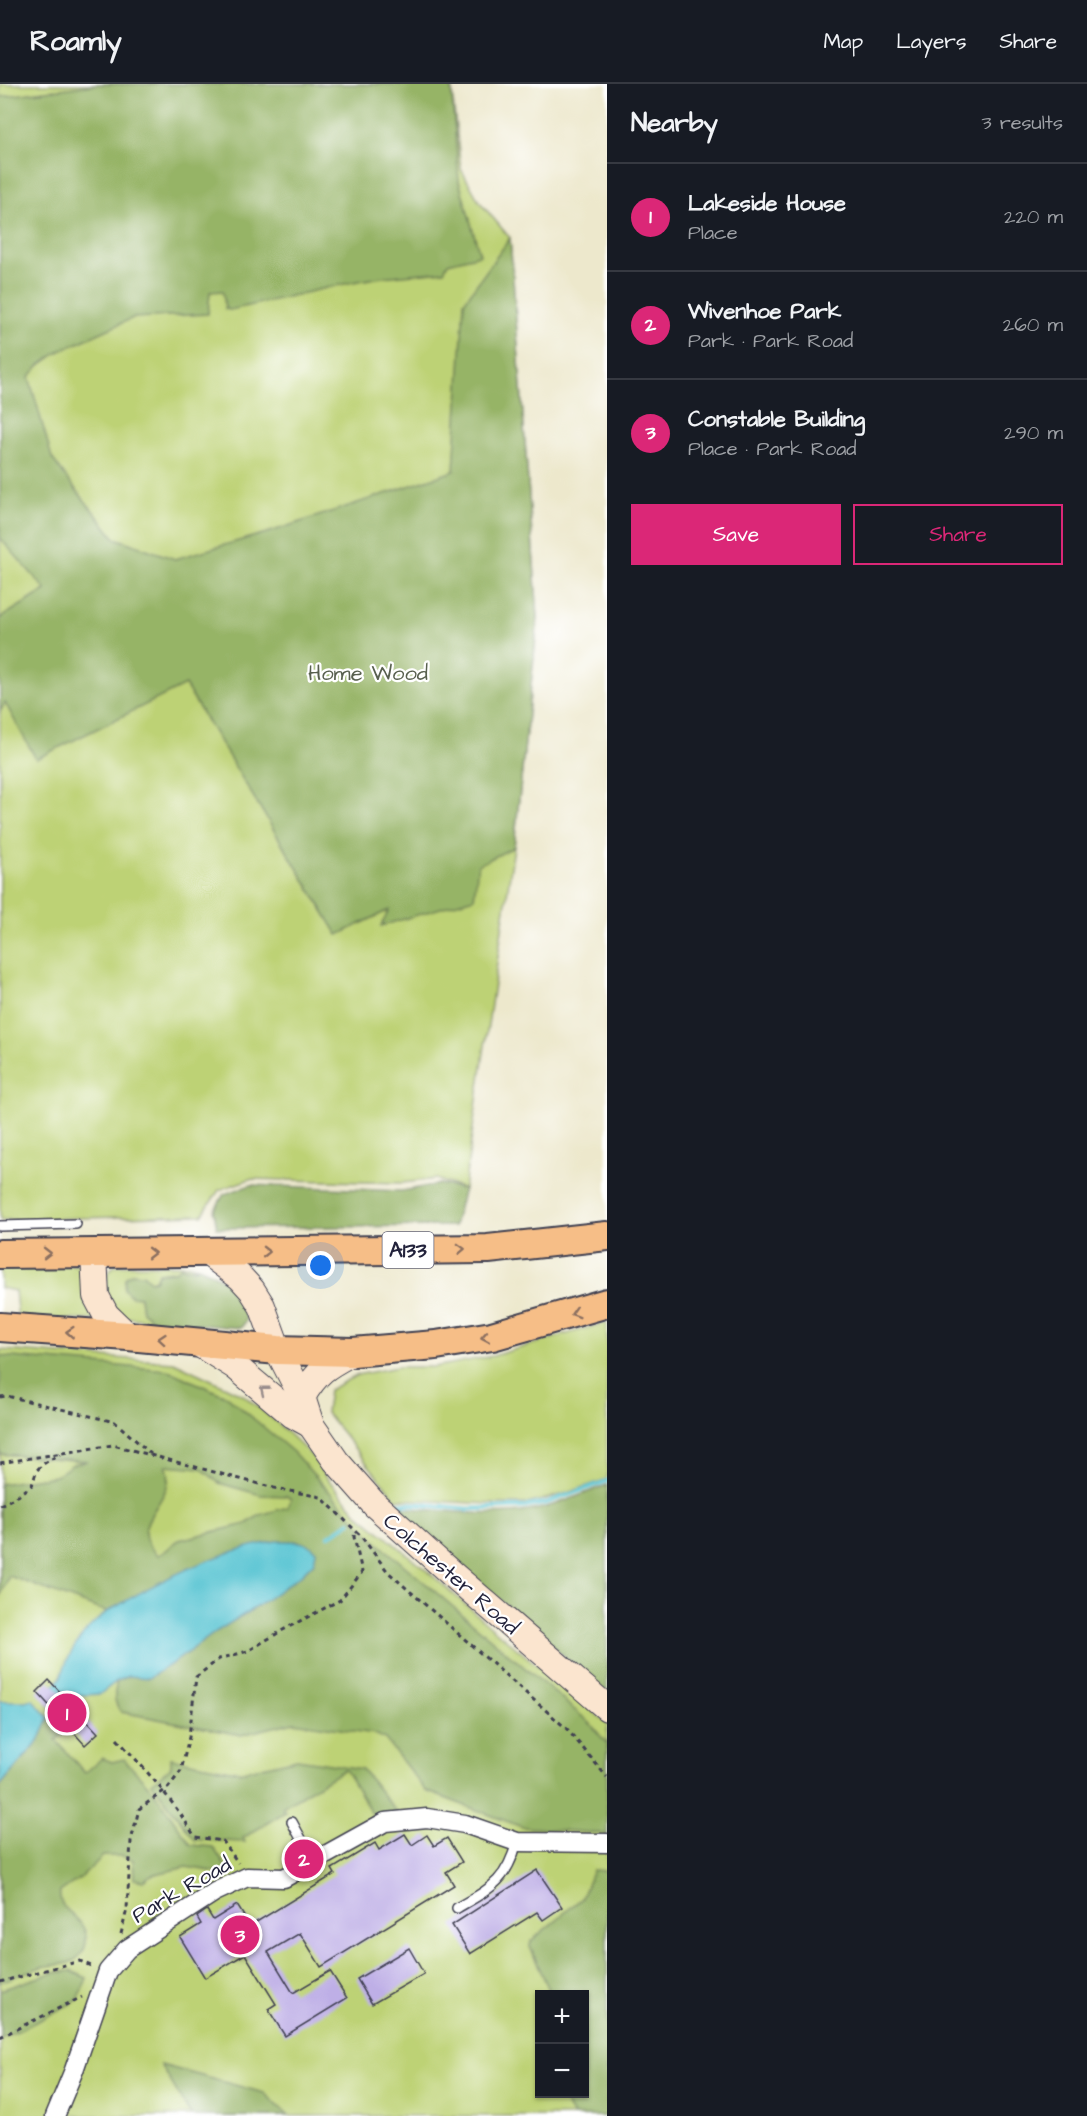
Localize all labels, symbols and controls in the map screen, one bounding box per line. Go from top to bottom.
text: Roamly [30,22,122,61]
text: Map [823,27,863,56]
text: Layers [896,27,966,56]
text: Share [999,27,1057,56]
text: Nearby [631,105,718,141]
text: 3 results [981,109,1063,137]
text: Lakeside House [688,188,846,219]
text: 1 [649,203,652,231]
text: 220 m [1004,203,1063,231]
text: Place [688,219,738,247]
text: Wivenhoe Park [688,296,841,327]
text: 2 [645,311,656,339]
text: 260 m [1003,311,1063,339]
text: Park · Park Road [688,327,853,355]
text: Constable Building [688,404,865,435]
text: 3 [645,419,656,447]
text: 290 m [1004,419,1063,447]
text: Place · Park Road [688,435,857,463]
button: Save [631,504,841,565]
button: Share [853,504,1063,565]
park label: Home Wood [308,658,428,689]
road number: A133 [382,1232,434,1268]
one-way arrow [457,1243,466,1256]
one-way arrow [262,1246,271,1258]
one-way arrow [43,1247,52,1259]
one-way arrow [146,1247,155,1259]
your location [306,1251,335,1280]
one-way arrow [570,1306,580,1318]
one-way arrow [65,1326,74,1339]
one-way arrow [481,1330,491,1343]
one-way arrow [157,1333,167,1346]
one-way arrow [260,1387,271,1398]
street label: Colchester Road [376,1506,526,1642]
pin: 1 [48,1690,86,1736]
pin: 2 [284,1836,324,1882]
street label: Park Road [126,1849,237,1931]
pin: 3 [220,1912,260,1958]
map controls [535,1990,589,2098]
button: + [535,1990,589,2044]
button: − [535,2044,589,2098]

